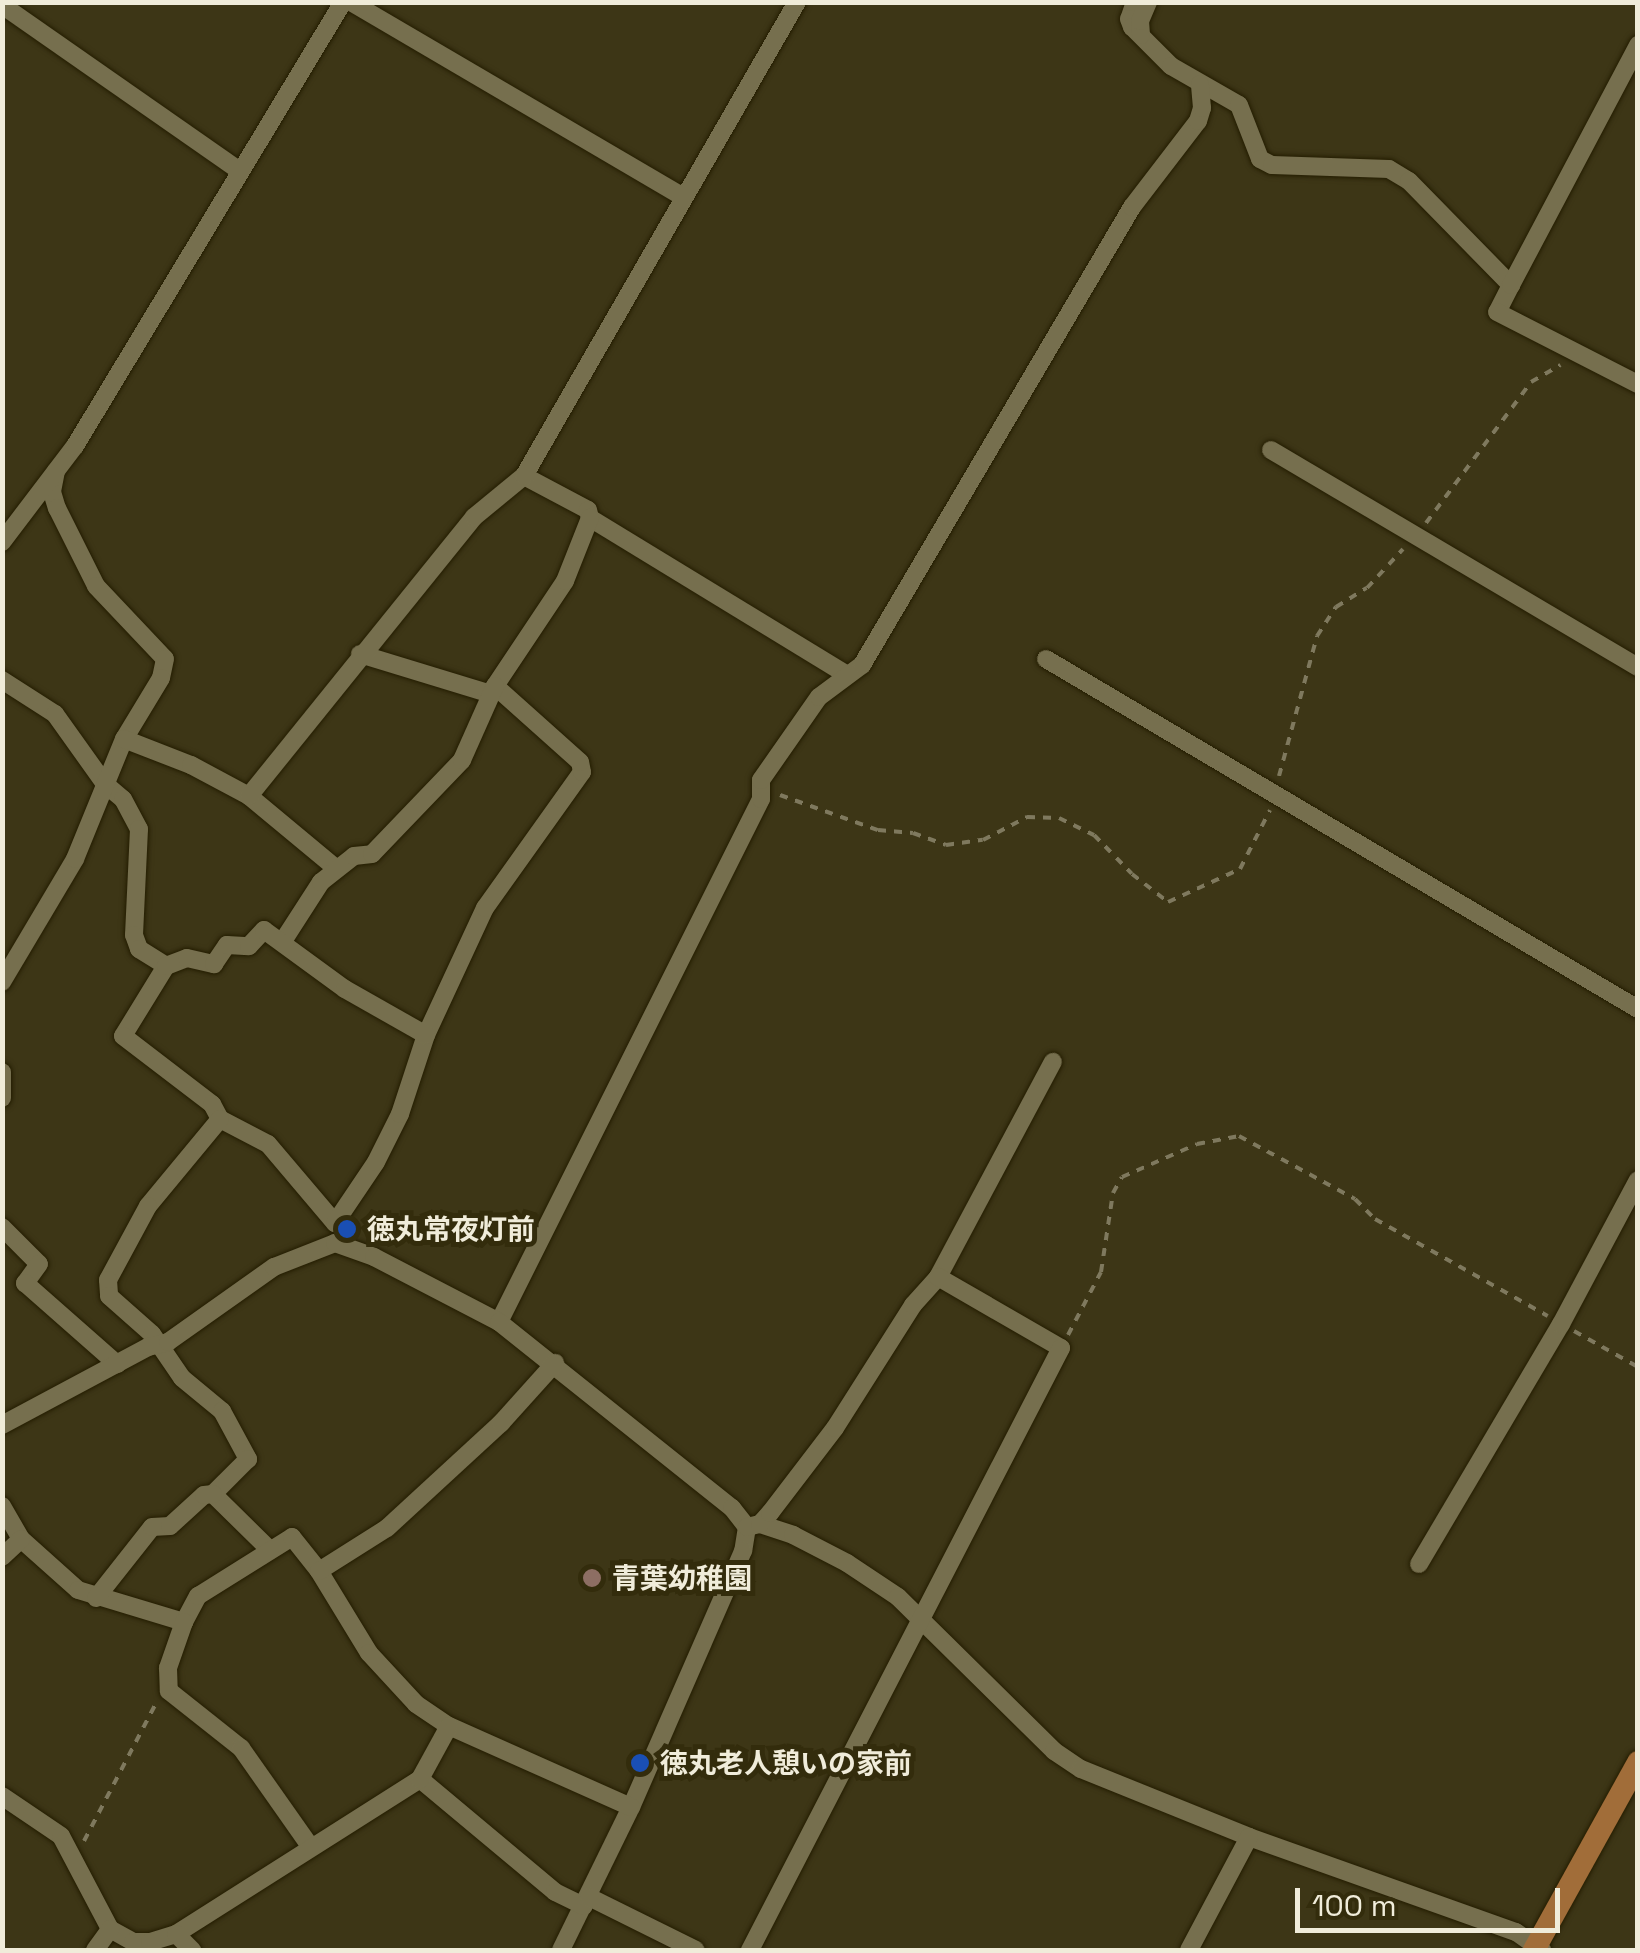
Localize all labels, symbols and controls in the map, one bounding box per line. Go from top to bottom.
place label: 徳丸常夜灯前 [367,1212,535,1246]
marker: 徳丸常夜灯前 [336,1218,358,1240]
place label: 青葉幼稚園 [612,1561,752,1595]
marker: 青葉幼稚園 [581,1567,603,1589]
place label: 徳丸老人憩いの家前 [660,1746,912,1780]
marker: 徳丸老人憩いの家前 [629,1752,651,1774]
scale bar [1300,1868,1565,1930]
text: 100 m [1312,1886,1397,1925]

